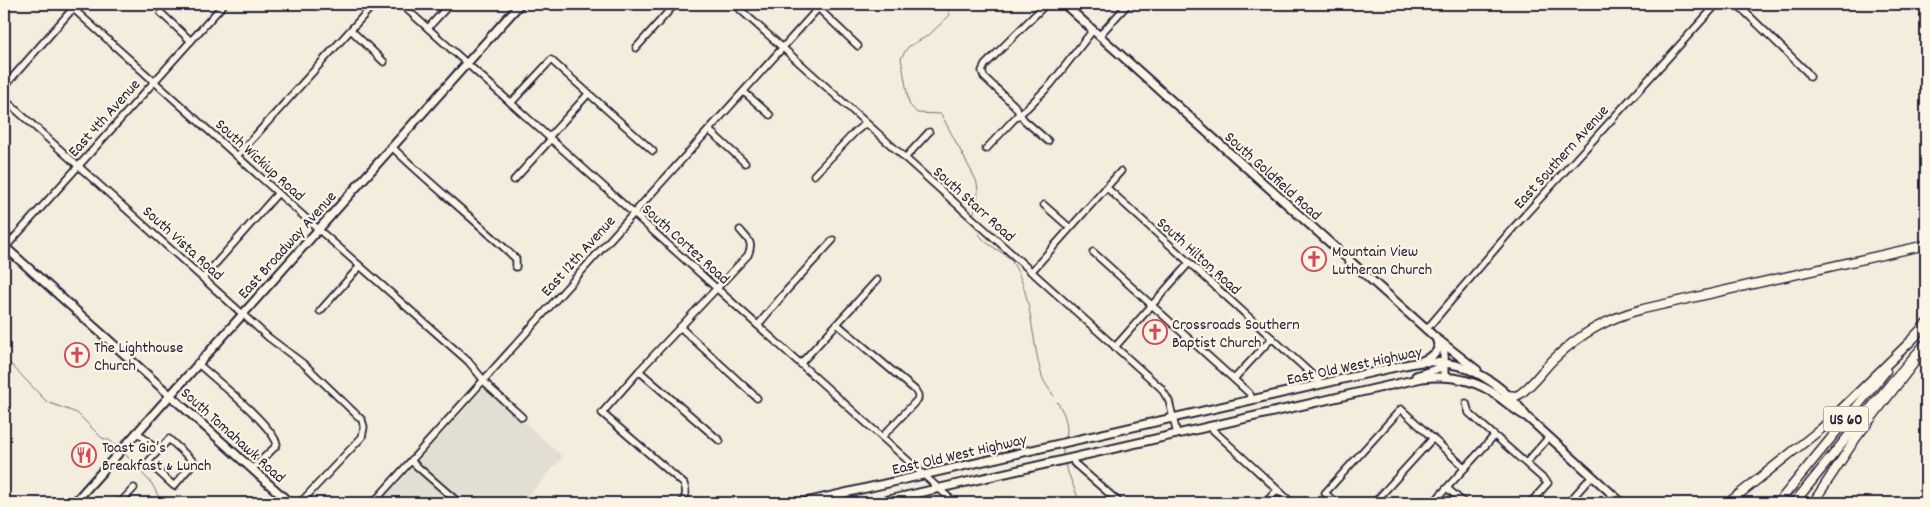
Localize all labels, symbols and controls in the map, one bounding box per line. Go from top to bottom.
street label: East 4th Avenue [63,74,146,163]
street label: East Southern Avenue [1509,100,1615,215]
street label: South Wickiup Road [209,114,309,207]
street label: South Goldfield Road [1219,127,1326,227]
street label: South Starr Road [927,162,1020,248]
street label: East Broadway Avenue [233,187,343,305]
street label: South Cortez Road [636,199,734,291]
street label: South Vista Road [137,201,228,287]
street label: East 12th Avenue [536,211,622,302]
street label: South Hilton Road [1151,213,1246,301]
place label: Mountain View Lutheran Church [1332,241,1432,282]
church icon: Mountain View Lutheran Church [1301,246,1327,272]
place label: Crossroads Southern Baptist Church [1172,314,1300,355]
church icon: Crossroads Southern Baptist Church [1142,319,1168,345]
place label: The Lighthouse Church [94,337,183,378]
street label: East Old West Highway [1285,341,1425,392]
church icon: The Lighthouse Church [64,342,90,368]
street label: South Tomahawk Road [175,383,290,489]
road number: US 60 [1824,406,1868,432]
street label: East Old West Highway [890,429,1030,482]
place label: Toast Gio’s Breakfast & Lunch [102,437,211,478]
restaurant icon: Toast Gio’s Breakfast & Lunch [71,442,97,468]

